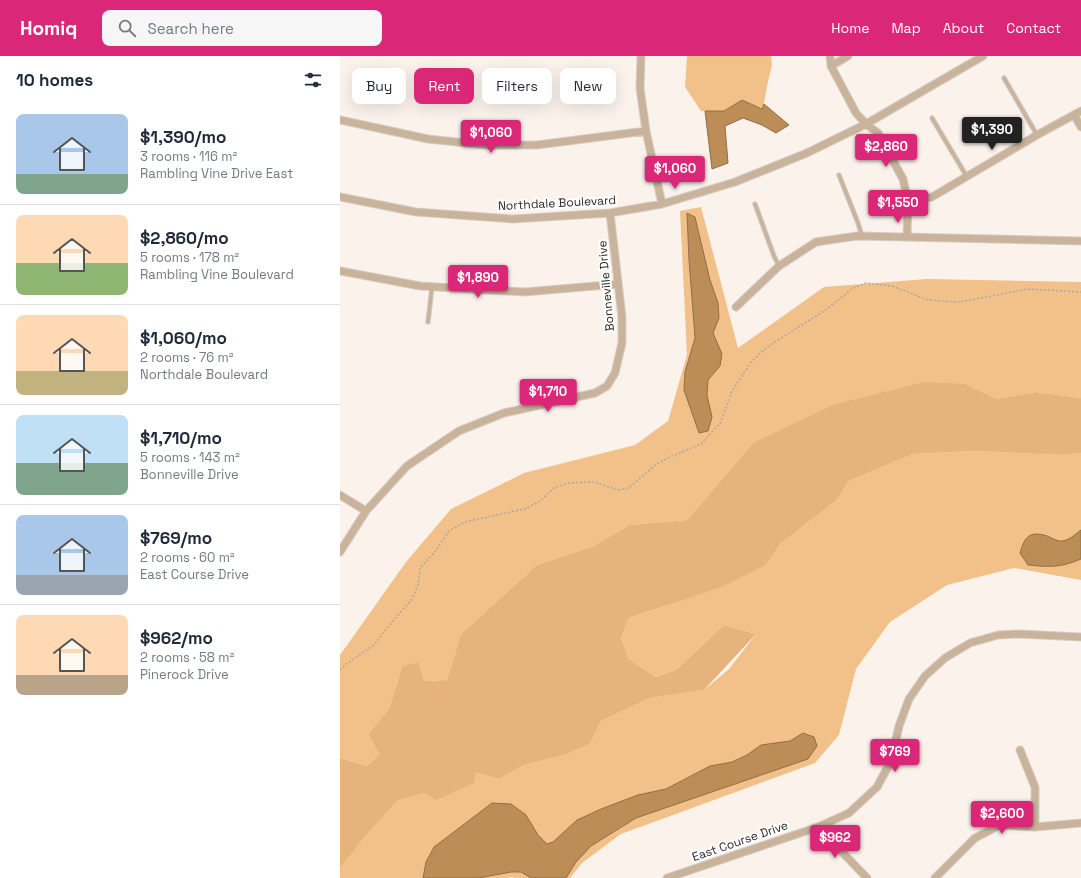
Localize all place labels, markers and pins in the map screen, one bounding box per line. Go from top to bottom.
pin: $1,390 [959,117,1025,151]
pin: $1,060 [458,120,524,154]
pin: $2,860 [853,134,919,168]
pin: $1,060 [642,156,708,190]
pin: $1,550 [865,190,931,224]
pin: $1,890 [445,265,511,299]
pin: $1,710 [515,379,581,413]
pin: $769 [871,739,919,773]
pin: $2,600 [969,801,1035,835]
pin: $962 [811,825,859,859]

